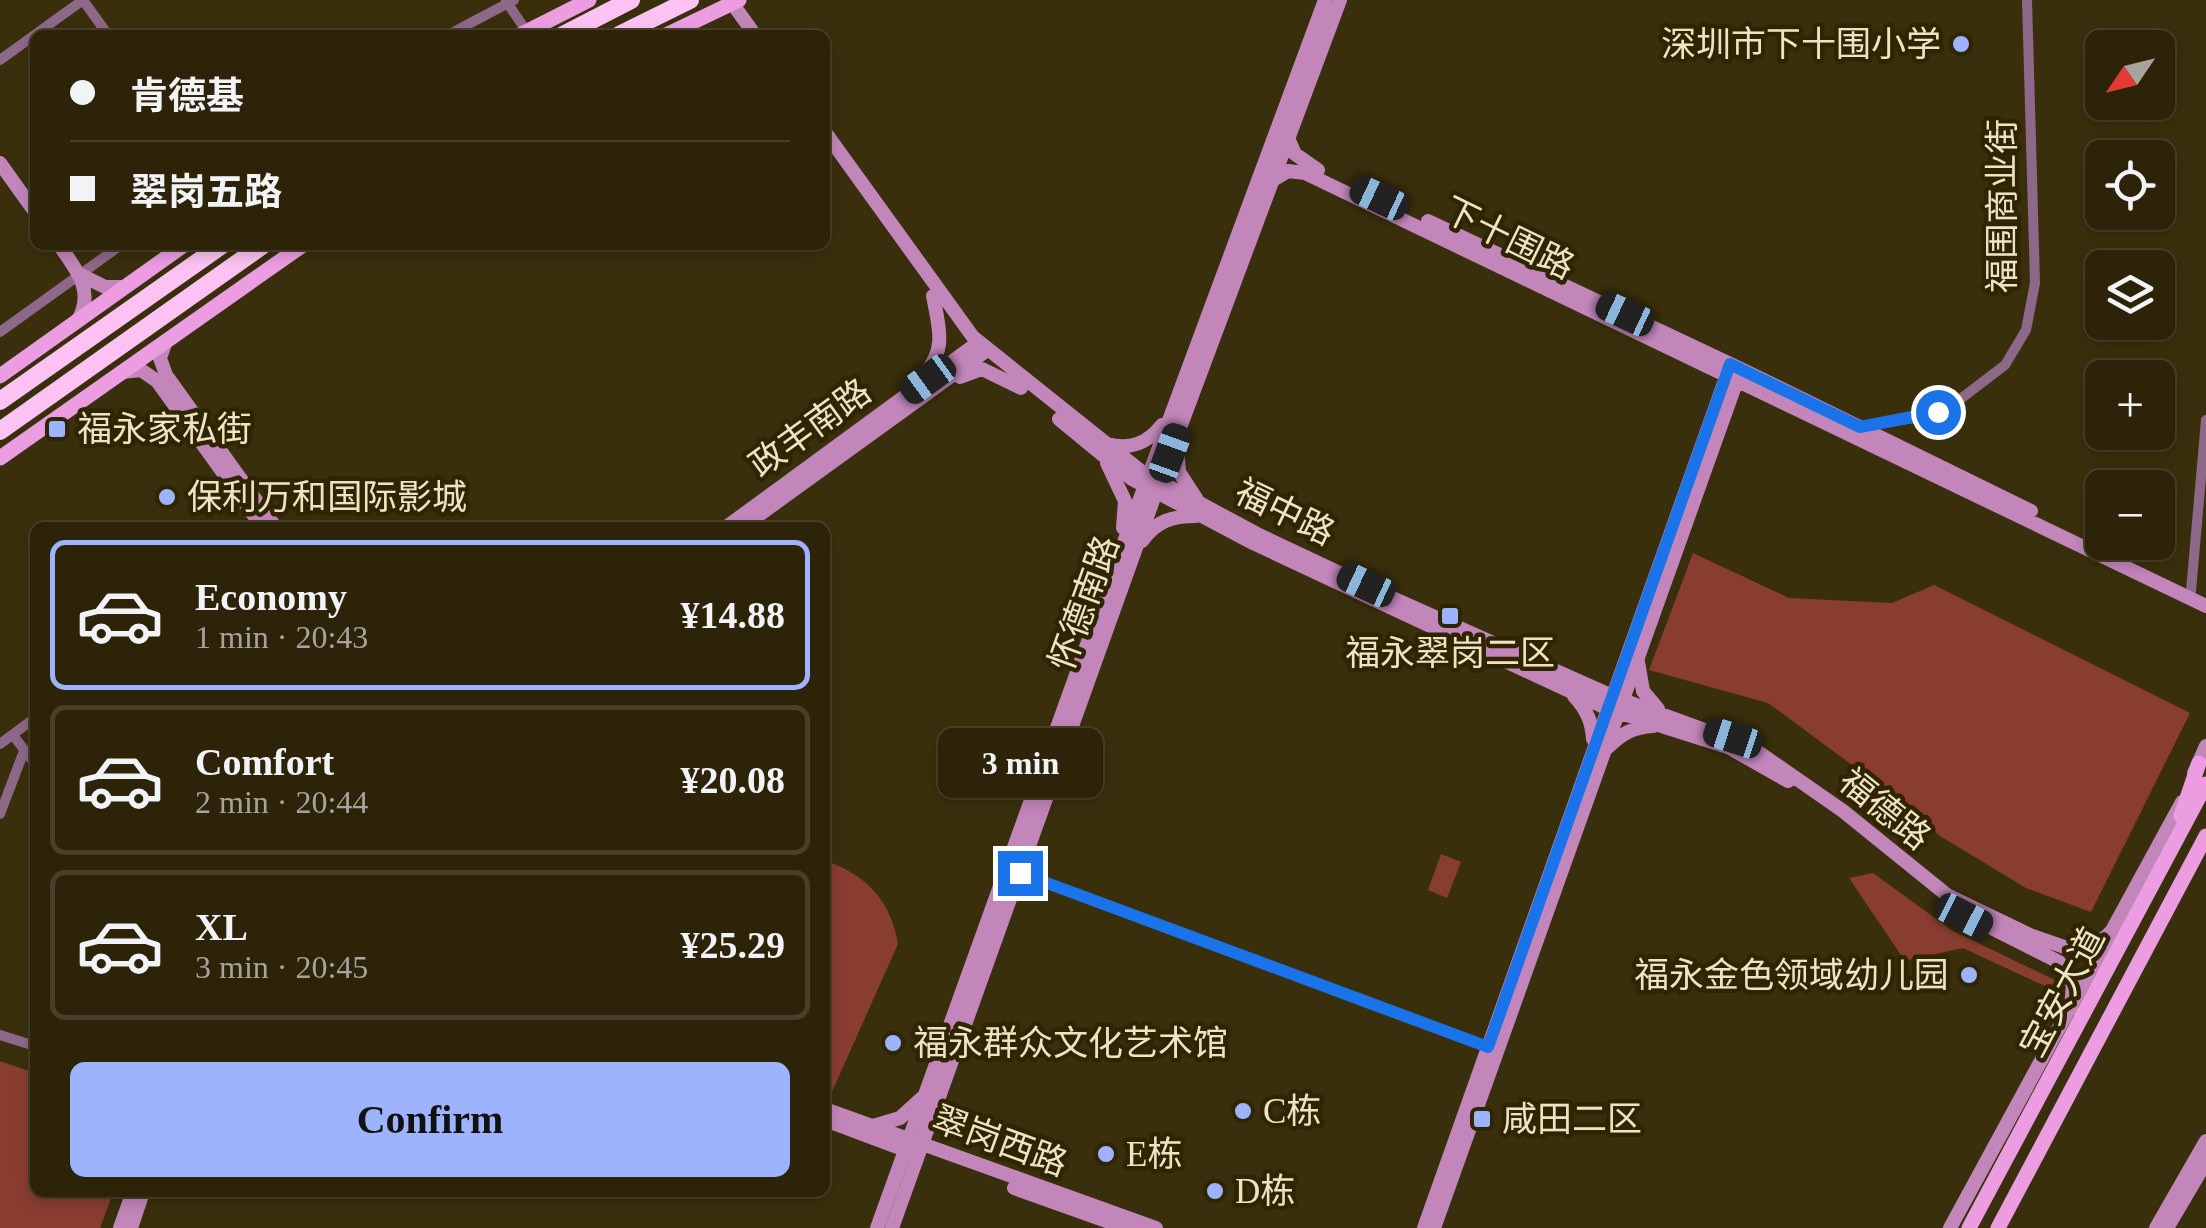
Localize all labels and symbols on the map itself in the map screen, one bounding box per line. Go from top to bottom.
place label: 深圳市下十围小学 [1661,25,1941,64]
north arrow [2085,30,2175,120]
marker: 深圳市下十围小学 [1950,33,1972,55]
street label: 福围商业街 [1983,118,2022,294]
car [1345,172,1413,224]
street label: 下十围路 [1437,190,1580,287]
car [1591,288,1659,340]
car [895,349,961,409]
street label: 政丰南路 [742,371,878,485]
route start [1916,390,1961,435]
place label: 福永家私街 [77,410,252,449]
marker: 福永家私街 [46,418,68,440]
car [1146,420,1194,486]
street label: 福中路 [1229,472,1341,553]
place label: 保利万和国际影城 [187,478,467,517]
marker: 保利万和国际影城 [156,486,178,508]
street label: 怀德南路 [1042,531,1127,676]
car [1332,559,1400,611]
marker: 福永翠岗二区 [1439,605,1461,627]
place label: 福永翠岗二区 [1345,634,1555,673]
car [1700,714,1766,762]
callout: 3 min [938,728,1102,798]
street label: 福德路 [1832,761,1938,858]
route end [998,851,1043,896]
car [1930,889,1998,943]
street label: 宝安大道 [2012,921,2113,1063]
place label: 福永金色领域幼儿园 [1634,956,1949,995]
marker: 福永金色领域幼儿园 [1958,964,1980,986]
place label: 福永群众文化艺术馆 [913,1024,1228,1063]
marker: 福永群众文化艺术馆 [882,1032,904,1054]
place label: C栋 [1263,1092,1321,1131]
street label: 翠岗西路 [927,1099,1072,1184]
marker: C栋 [1232,1100,1254,1122]
place label: 咸田二区 [1502,1100,1642,1139]
marker: 咸田二区 [1471,1108,1493,1130]
place label: E栋 [1126,1135,1182,1174]
marker: E栋 [1095,1143,1117,1165]
place label: D栋 [1235,1172,1295,1211]
marker: D栋 [1204,1180,1226,1202]

